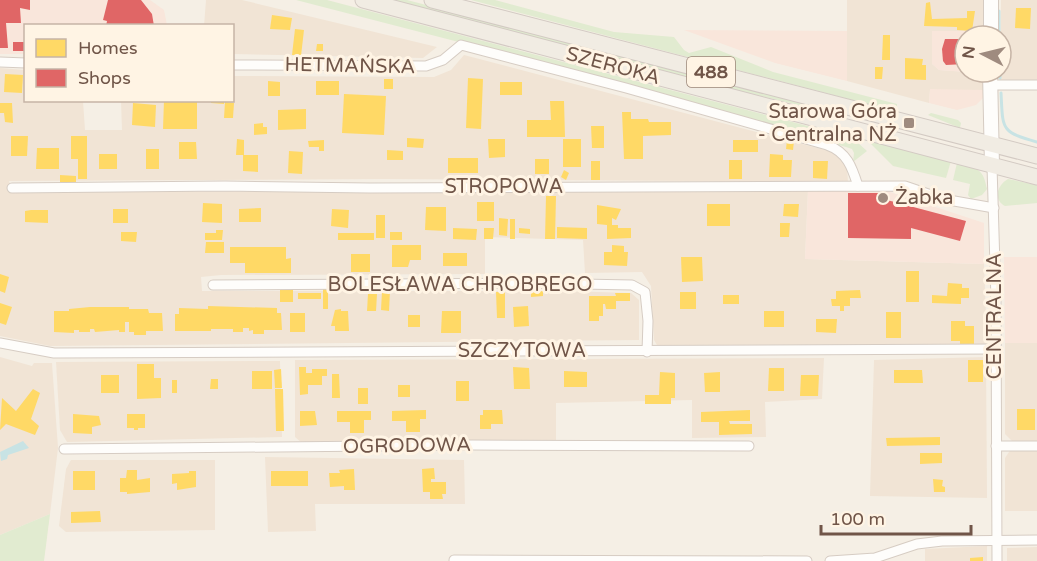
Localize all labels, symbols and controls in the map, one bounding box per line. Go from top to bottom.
legend [24,24,234,102]
north arrow [953,24,1013,84]
text: Homes [78,37,138,59]
street label: SZEROKA [563,42,663,90]
text: N [958,45,980,60]
street label: HETMAŃSKA [285,52,416,79]
road number: 488 [687,57,735,87]
text: Shops [78,67,131,89]
place label: Starowa Góra - Centralna NŻ [758,100,897,147]
marker: Starowa Góra - Centralna NŻ [902,116,916,130]
street label: STROPOWA [444,175,564,199]
place label: Żabka [895,186,954,210]
marker: Żabka [876,191,890,205]
street label: CENTRALNA [983,253,1007,379]
street label: BOLESŁAWA CHROBREGO [328,273,592,297]
street label: SZCZYTOWA [458,339,586,363]
street label: OGRODOWA [343,433,471,459]
scale bar [821,498,971,536]
text: 100 m [830,508,885,530]

